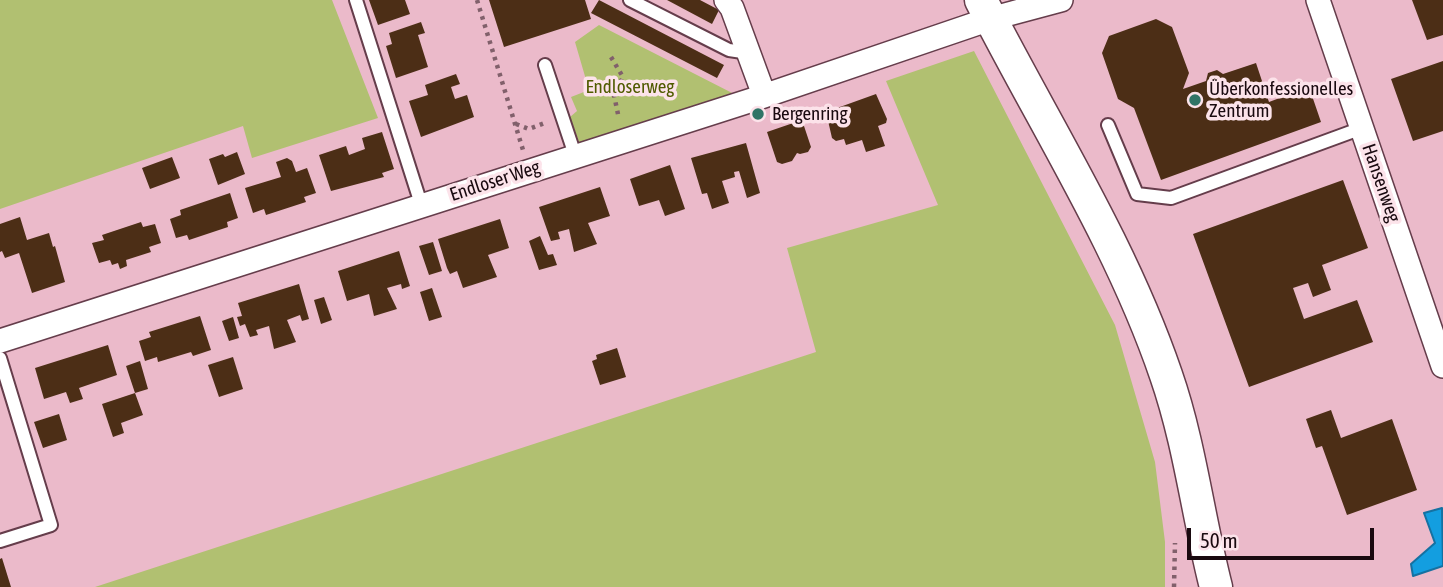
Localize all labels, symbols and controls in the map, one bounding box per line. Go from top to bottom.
park label: Endloserweg [586,76,674,98]
place label: Überkonfessionelles Zentrum [1209,78,1353,122]
marker: Überkonfessionelles Zentrum [1187,92,1203,108]
place label: Bergenring [772,103,848,125]
marker: Bergenring [750,106,766,122]
street label: Hansenweg [1357,141,1405,225]
street label: Endloser Weg [447,156,543,206]
scale bar [1191,514,1378,558]
text: 50 m [1200,528,1238,552]

